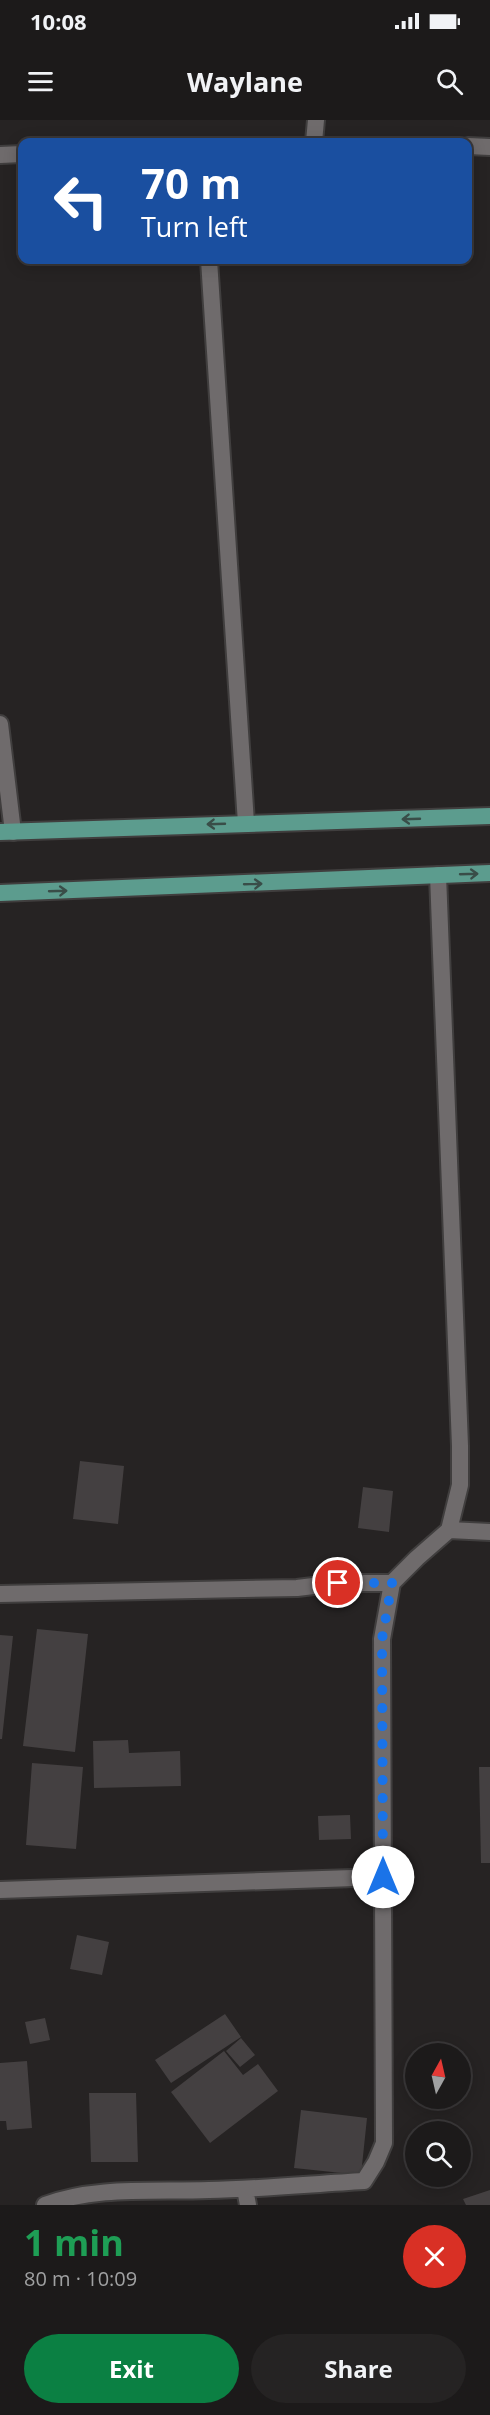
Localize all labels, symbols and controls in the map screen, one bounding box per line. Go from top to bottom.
text: 10:08 [30,6,87,36]
text: Waylane [187,63,303,100]
icon: menu [24,65,57,98]
icon: search [433,65,466,98]
text: 70 m [141,154,241,211]
icon: left [42,162,120,240]
text: Turn left [141,208,248,245]
one-way arrow [401,813,421,825]
one-way arrow [206,819,226,830]
one-way arrow [459,868,479,880]
one-way arrow [243,878,263,889]
one-way arrow [48,885,68,896]
pin [312,1557,363,1608]
icon: arrive [321,1566,354,1599]
position arrow [351,1845,415,1909]
north arrow [405,2043,471,2109]
map controls [405,2043,471,2187]
button: search [405,2121,471,2187]
text: 1 min [24,2218,124,2267]
button: close [403,2225,466,2288]
text: 80 m · 10:09 [24,2265,137,2292]
button: Exit [24,2334,239,2403]
button: Share [251,2334,466,2403]

